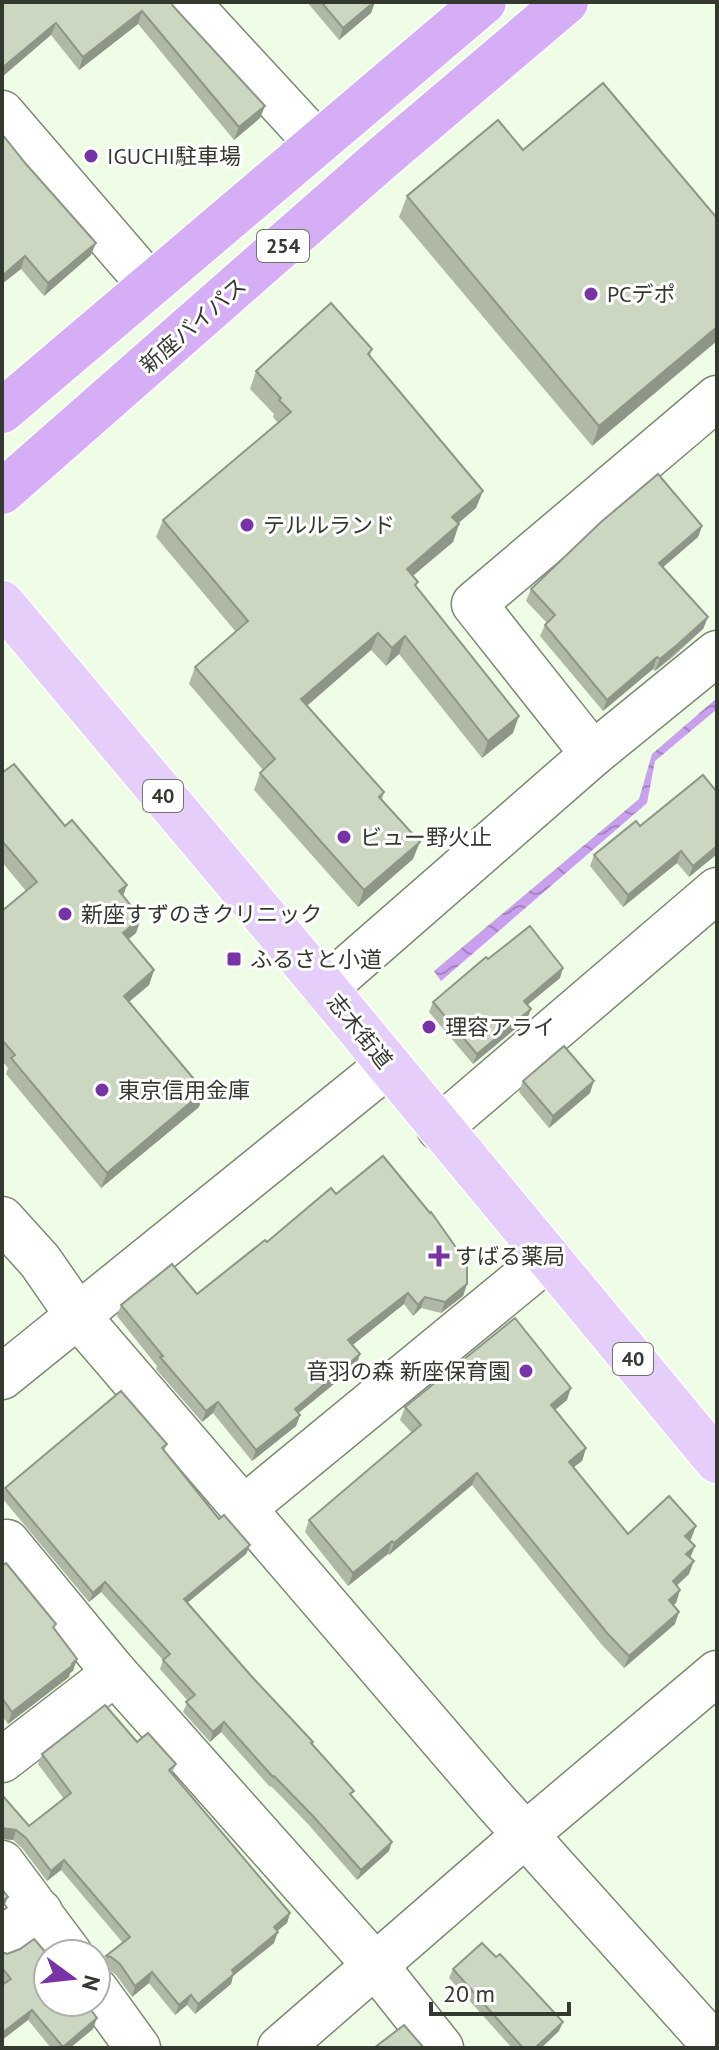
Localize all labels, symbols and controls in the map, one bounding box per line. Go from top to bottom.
place label: IGUCHI駐車場 [107,142,241,170]
marker: IGUCHI駐車場 [82,147,100,165]
road number: 254 [257,230,309,262]
street label: 新座バイパス [134,271,252,379]
place label: PCデポ [607,280,676,308]
marker: PCデポ [582,285,600,303]
place label: テルルランド [263,511,395,539]
marker: テルルランド [238,516,256,534]
road number: 40 [143,780,183,812]
place label: ビュー野火止 [360,823,492,851]
marker: ビュー野火止 [335,828,353,846]
place label: 新座すずのきクリニック [81,900,322,928]
marker: 新座すずのきクリニック [56,905,74,923]
place label: ふるさと小道 [250,945,382,973]
marker: ふるさと小道 [225,950,243,968]
street label: 志木街道 [321,988,399,1074]
place label: 理容アライ [445,1013,555,1041]
marker: 理容アライ [420,1018,438,1036]
place label: 東京信用金庫 [118,1076,250,1104]
marker: 東京信用金庫 [93,1081,111,1099]
place label: すばる薬局 [455,1242,565,1270]
marker: すばる薬局 [430,1247,448,1265]
road number: 40 [613,1343,653,1375]
place label: 音羽の森 新座保育園 [306,1357,510,1385]
marker: 音羽の森 新座保育園 [517,1362,535,1380]
north arrow [32,1938,112,2018]
scale bar [431,1966,569,2016]
text: N [76,1973,107,1994]
text: 20 m [443,1978,495,2009]

